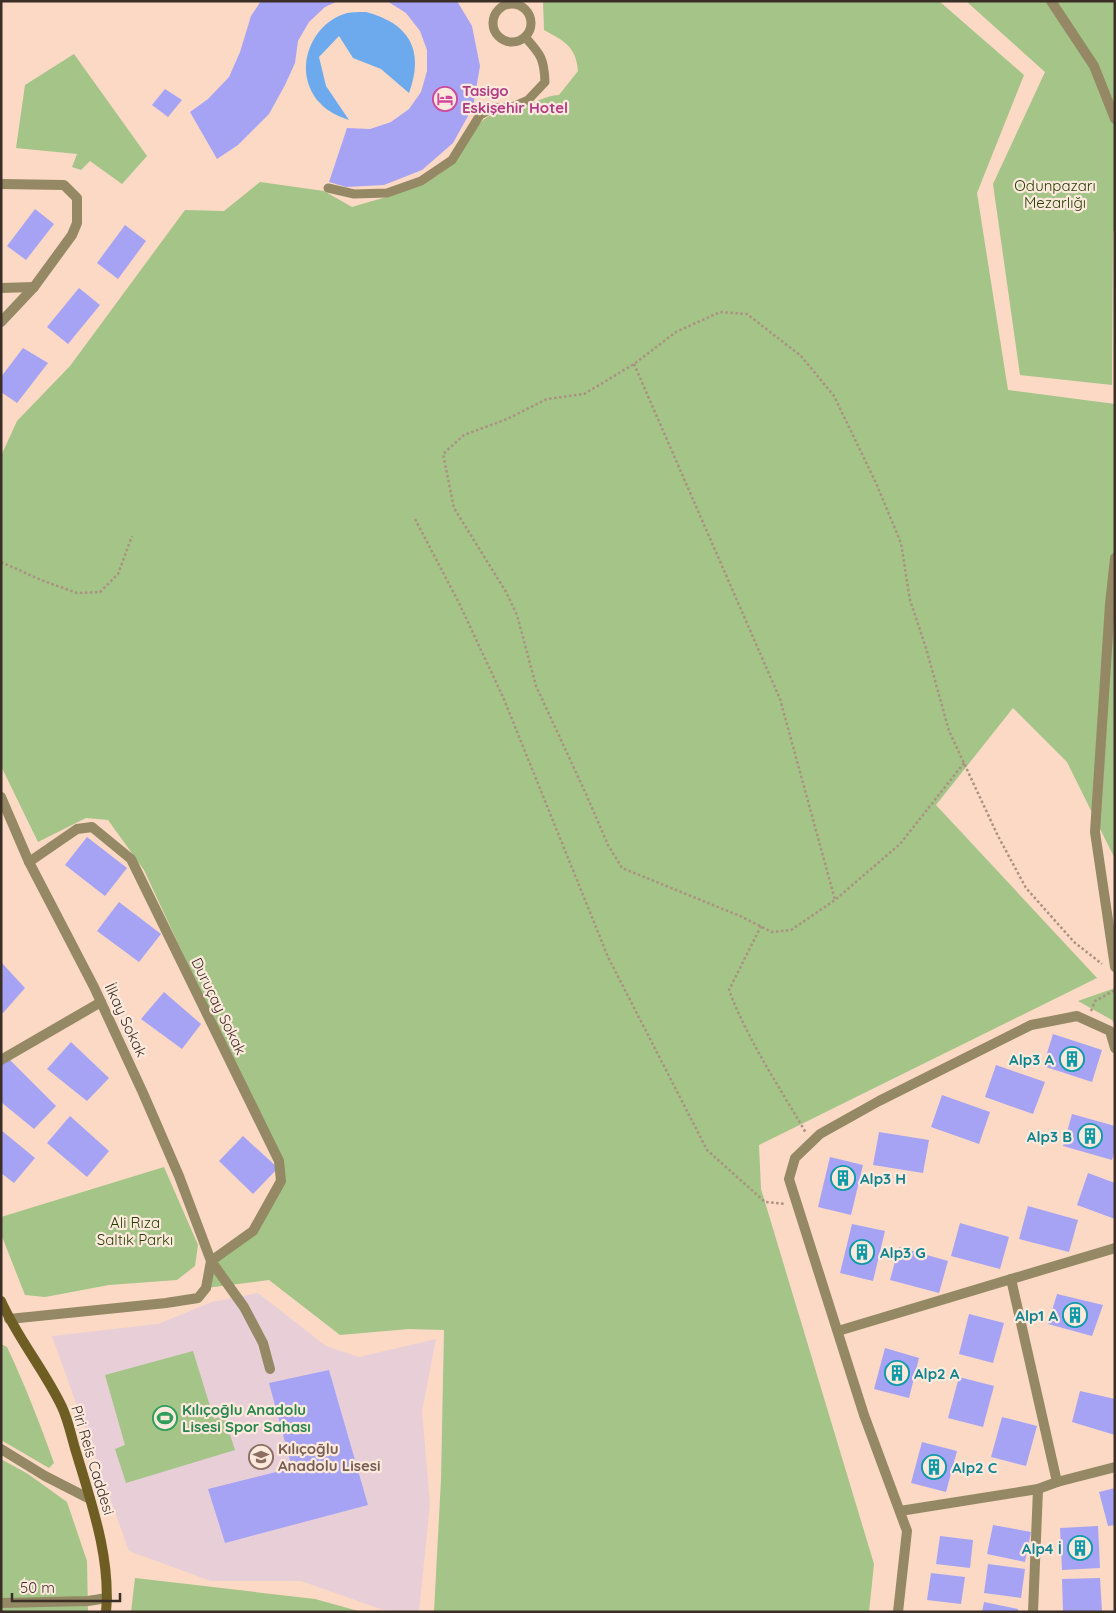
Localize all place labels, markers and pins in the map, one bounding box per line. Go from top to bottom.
place label: Tasigo Eskişehir Hotel [462,81,568,117]
hotel icon: Tasigo Eskişehir Hotel [432,86,458,112]
building icon: Alp3 A [1059,1046,1085,1072]
place label: Alp3 A [1009,1050,1054,1069]
building icon: Alp3 B [1077,1123,1103,1149]
place label: Alp3 B [1027,1127,1072,1146]
building icon: Alp3 H [830,1165,856,1191]
place label: Alp3 H [860,1169,906,1188]
building icon: Alp3 G [849,1239,875,1265]
place label: Alp3 G [880,1243,926,1262]
building icon: Alp1 A [1062,1302,1088,1328]
place label: Alp1 A [1015,1306,1058,1325]
building icon: Alp2 A [884,1360,910,1386]
place label: Alp2 A [914,1364,960,1383]
place label: Kılıçoğlu Anadolu Lisesi Spor Sahası [182,1400,311,1436]
sports icon: Kılıçoğlu Anadolu Lisesi Spor Sahası [152,1405,178,1431]
place label: Kılıçoğlu Anadolu Lisesi [278,1439,381,1475]
school or university icon: Kılıçoğlu Anadolu Lisesi [248,1444,274,1470]
building icon: Alp2 C [921,1454,947,1480]
place label: Alp2 C [952,1458,998,1477]
building icon: Alp4 İ [1067,1535,1093,1561]
place label: Alp4 İ [1022,1539,1062,1558]

